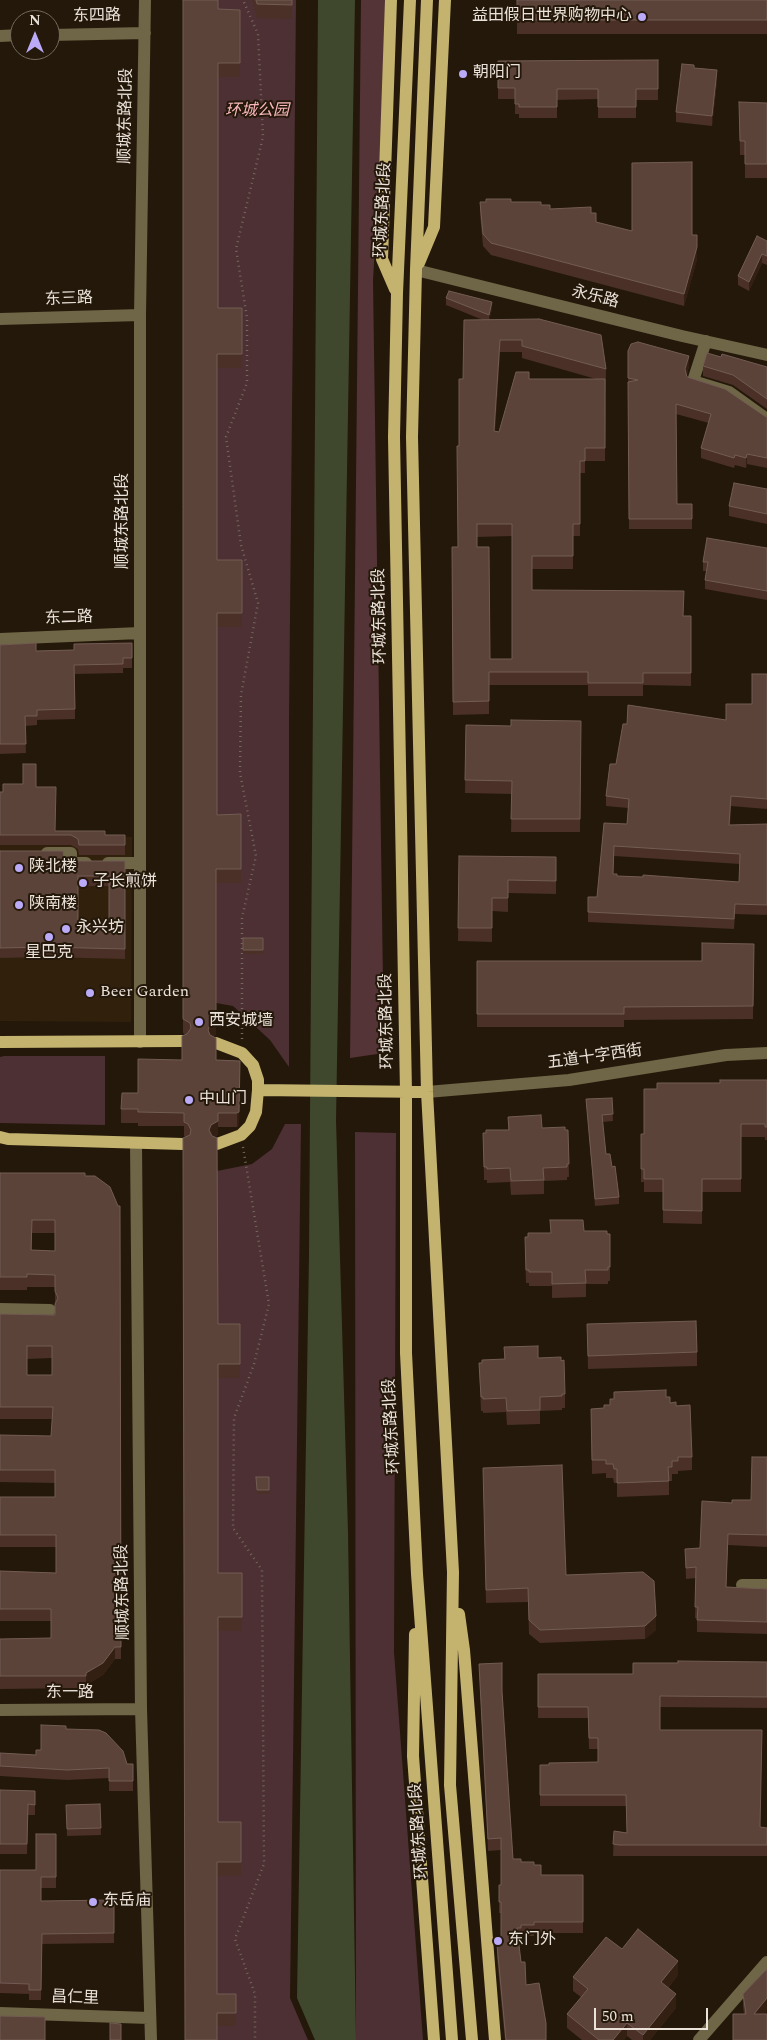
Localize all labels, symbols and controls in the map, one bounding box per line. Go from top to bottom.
street label: 东四路 [73,7,121,27]
place label: 益田假日世界购物中心 [472,7,632,27]
north arrow [10,10,60,60]
text: N [29,10,41,31]
marker: 益田假日世界购物中心 [636,11,648,23]
place label: 朝阳门 [473,64,521,84]
street label: 顺城东路北段 [117,68,137,164]
marker: 朝阳门 [457,68,469,80]
park label: 环城公园 [225,102,289,122]
street label: 环城东路北段 [372,162,396,258]
street label: 永乐路 [569,283,621,313]
street label: 东三路 [45,290,93,310]
street label: 顺城东路北段 [114,473,134,569]
street label: 环城东路北段 [371,568,391,664]
street label: 东二路 [45,609,93,629]
place label: 陕北楼 [29,858,77,878]
marker: 陕北楼 [13,862,25,874]
place label: 子长煎饼 [93,873,157,893]
marker: 子长煎饼 [77,877,89,889]
place label: 陕南楼 [29,895,77,915]
marker: 陕南楼 [13,899,25,911]
place label: 永兴坊 [76,919,124,939]
marker: 永兴坊 [60,923,72,935]
marker: 星巴克 [43,931,55,943]
place label: 星巴克 [25,944,73,964]
street label: 环城东路北段 [378,973,398,1069]
place label: Beer Garden [100,983,189,1003]
marker: Beer Garden [84,987,96,999]
place label: 西安城墙 [209,1012,273,1032]
marker: 西安城墙 [193,1016,205,1028]
street label: 五道十字西街 [546,1042,644,1074]
place label: 中山门 [199,1090,247,1110]
marker: 中山门 [183,1094,195,1106]
street label: 环城东路北段 [381,1378,405,1474]
street label: 顺城东路北段 [114,1544,134,1640]
street label: 东一路 [46,1684,94,1704]
street label: 环城东路北段 [407,1782,433,1880]
place label: 东岳庙 [103,1892,151,1912]
marker: 东岳庙 [87,1896,99,1908]
place label: 东门外 [508,1931,556,1951]
marker: 东门外 [492,1935,504,1947]
street label: 昌仁里 [51,1989,99,2009]
scale bar [597,1998,711,2030]
text: 50 m [602,2005,634,2028]

